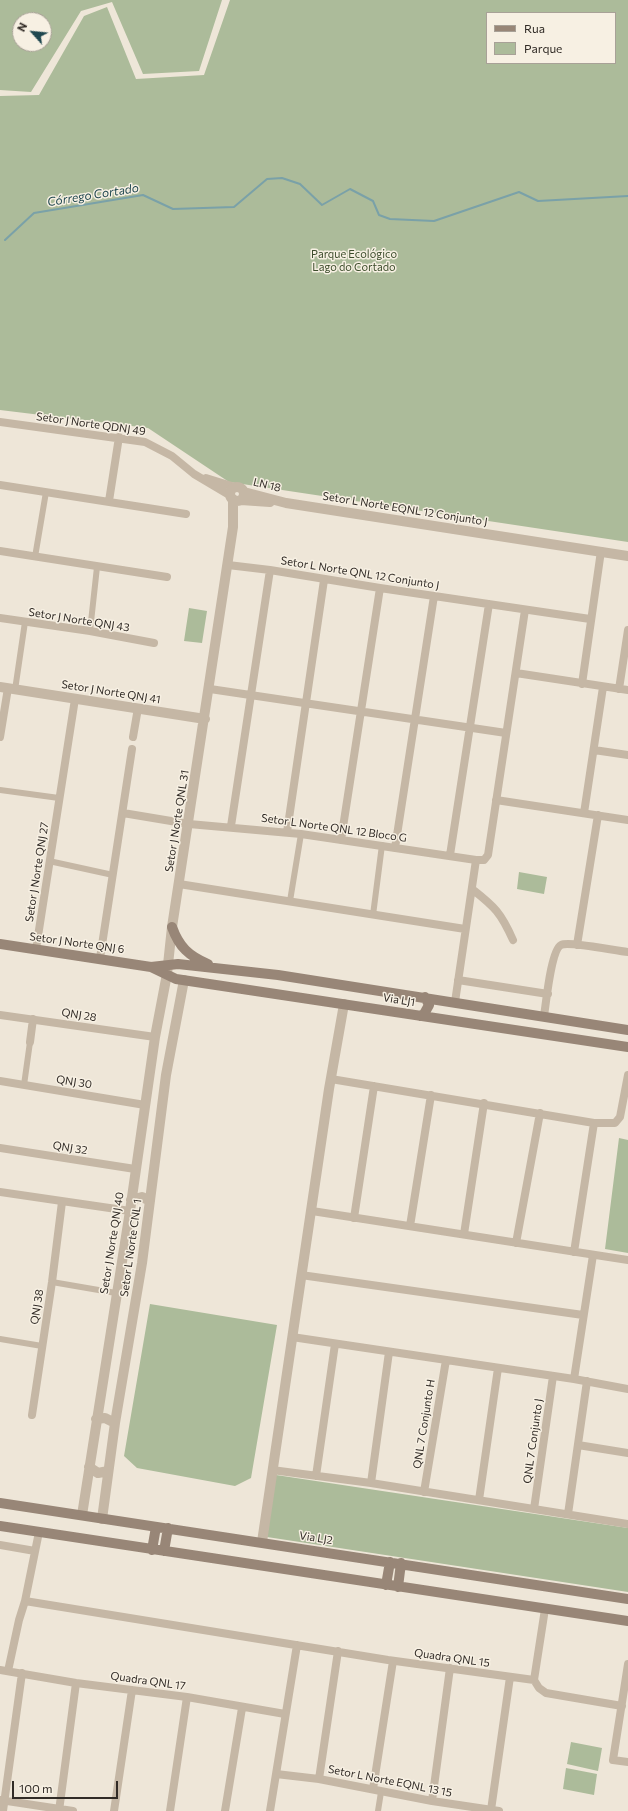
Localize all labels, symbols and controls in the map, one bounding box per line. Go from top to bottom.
north arrow [12,12,52,52]
legend [486,12,616,64]
text: N [14,20,29,33]
text: Rua [524,21,545,35]
text: Parque [524,41,562,55]
water label: Córrego Cortado [46,181,140,209]
park label: Parque Ecológico Lago do Cortado [311,247,397,273]
street label: Setor J Norte QDNJ 49 [35,410,147,438]
street label: LN 18 [252,475,282,495]
street label: Setor L Norte EQNL 12 Conjunto J [322,489,488,529]
street label: Setor L Norte QNL 12 Conjunto J [280,554,440,592]
street label: Setor J Norte QNJ 43 [28,605,130,635]
street label: Setor J Norte QNJ 41 [61,678,161,706]
street label: Setor J Norte QNL 31 [162,769,192,873]
street label: Setor L Norte QNL 12 Bloco G [260,811,408,845]
street label: Setor J Norte QNJ 27 [23,821,51,923]
street label: Setor J Norte QNJ 6 [29,930,125,956]
street label: Via LJ1 [382,991,416,1009]
street label: QNJ 28 [61,1006,97,1024]
street label: QNJ 30 [55,1073,93,1091]
street label: QNJ 32 [52,1139,88,1157]
street label: Setor J Norte QNJ 40 [97,1191,127,1295]
street label: Setor L Norte CNL 1 [118,1198,144,1298]
street label: QNJ 38 [28,1288,46,1326]
street label: QNL 7 Conjunto H [410,1378,438,1470]
street label: QNL 7 Conjunto J [521,1398,545,1484]
street label: Via LJ2 [298,1529,334,1547]
street label: Quadra QNL 15 [413,1646,491,1670]
street label: Quadra QNL 17 [110,1669,186,1693]
street label: Setor L Norte EQNL 13 15 [327,1763,453,1799]
scale bar [14,1773,120,1799]
text: 100 m [19,1781,53,1795]

